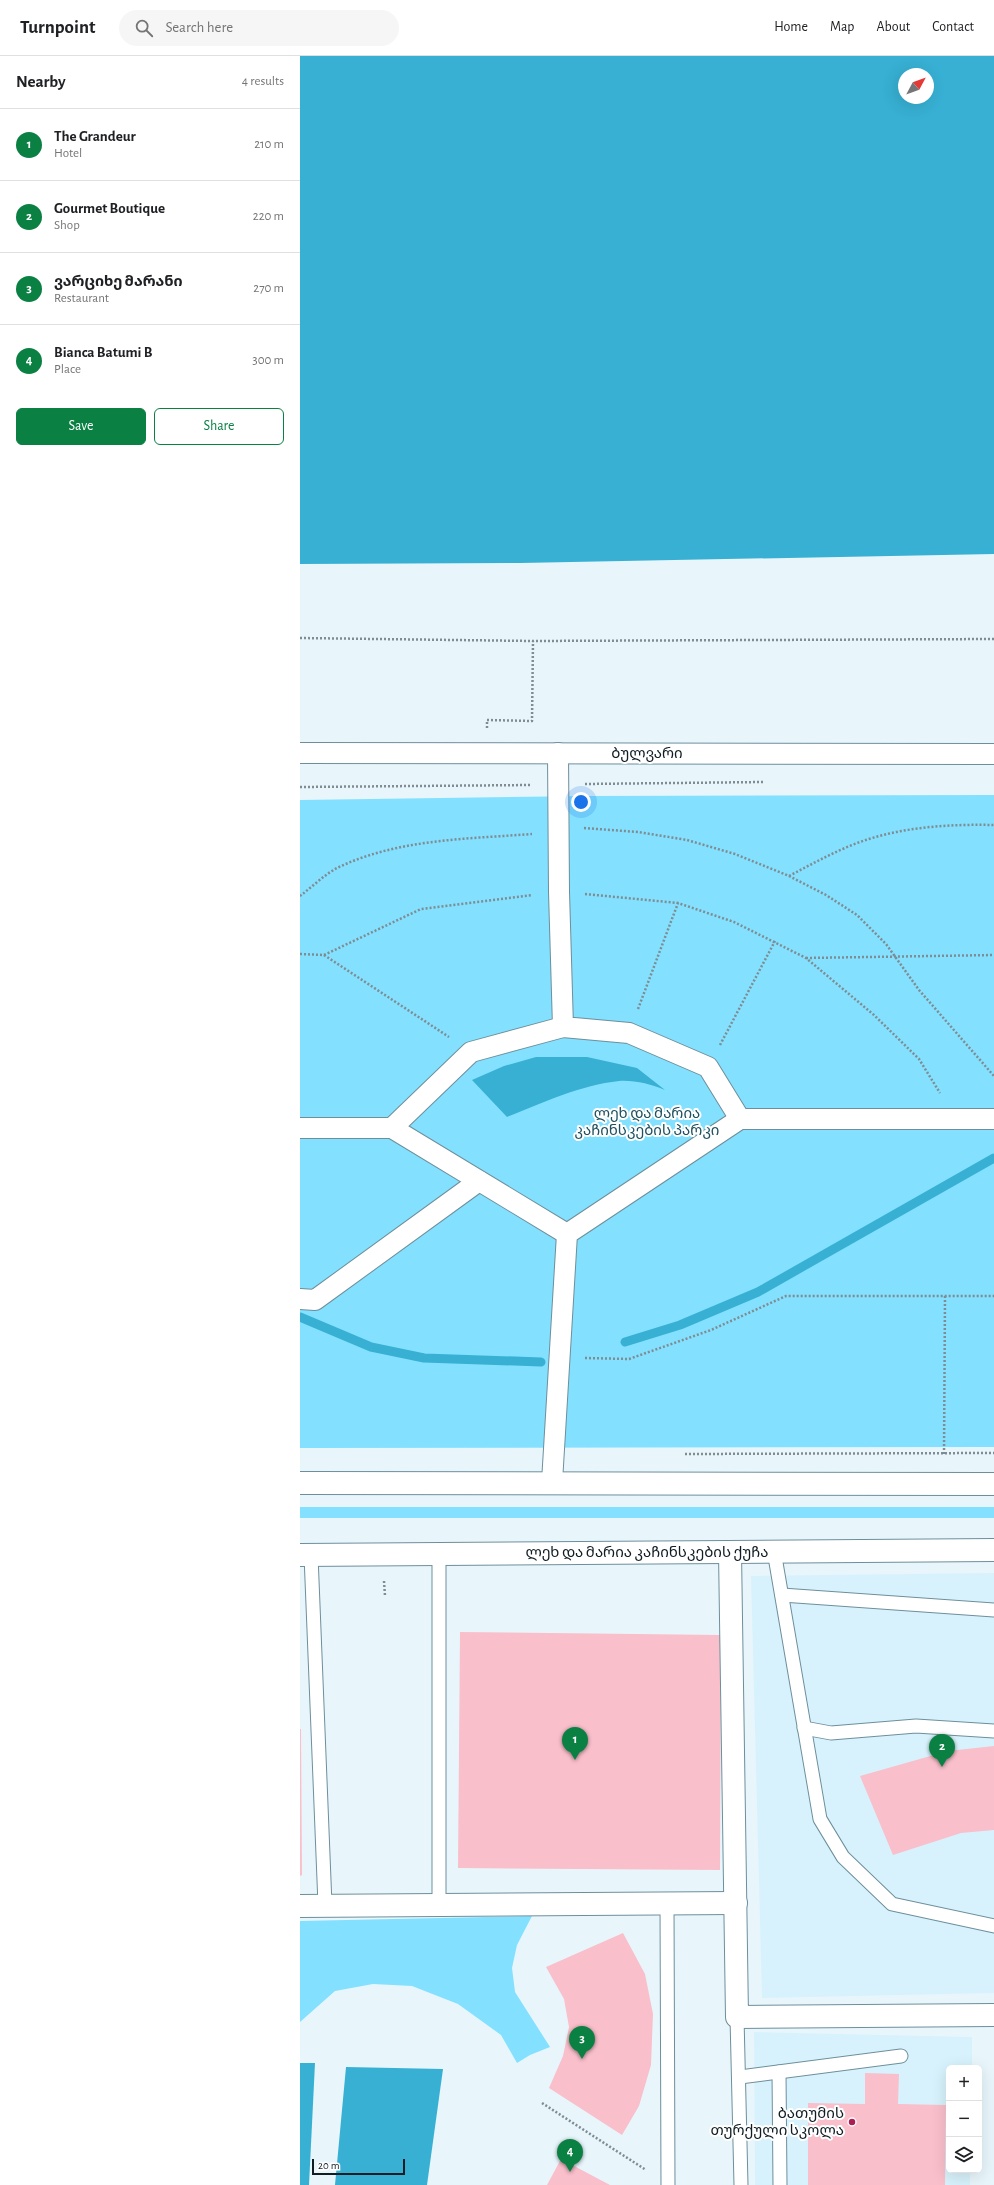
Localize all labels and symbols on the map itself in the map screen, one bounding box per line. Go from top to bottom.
north arrow [898,68,934,104]
street label: ბულვარი [611,746,683,762]
your location [571,792,591,812]
park label: ლეხ და მარია კაჩინსკების პარკი [575,1106,719,1139]
street label: ლეხ და მარია კაჩინსკების ქუჩა [525,1545,769,1561]
pin: 1 [562,1727,588,1760]
pin: 2 [929,1734,955,1767]
pin: 3 [569,2026,595,2059]
place label: ბათუმის თურქული სკოლა [710,2106,844,2139]
marker: ბათუმის თურქული სკოლა [847,2117,857,2127]
pin: 4 [557,2139,583,2172]
scale bar [312,2157,405,2176]

